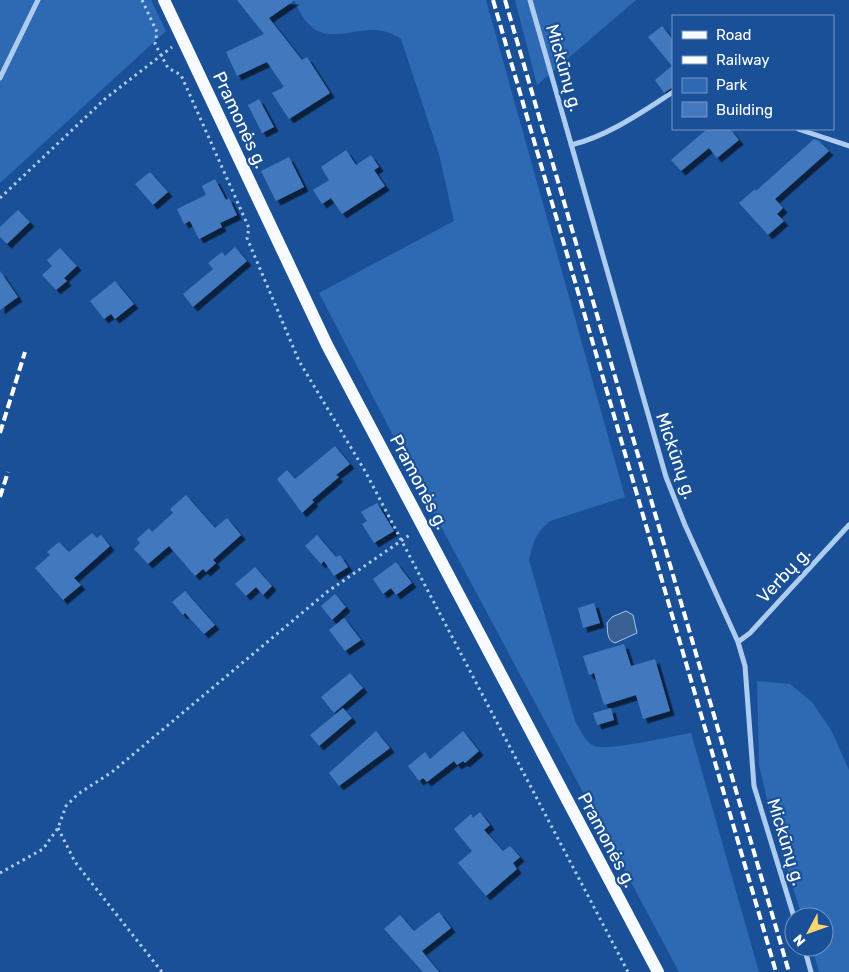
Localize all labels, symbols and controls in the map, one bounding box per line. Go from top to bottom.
legend [672,15,834,130]
street label: Mickūnų g. [541,22,587,114]
text: Road [716,26,752,44]
text: Railway [716,51,770,69]
street label: Pramonės g. [208,68,272,172]
text: Park [716,76,747,94]
text: Building [716,101,773,119]
street label: Mickūnų g. [651,410,701,502]
street label: Pramonės g. [385,431,453,533]
street label: Verbų g. [752,542,816,608]
street label: Pramonės g. [573,789,641,891]
street label: Mickūnų g. [762,796,810,888]
north arrow [784,907,834,957]
text: N [790,931,809,950]

